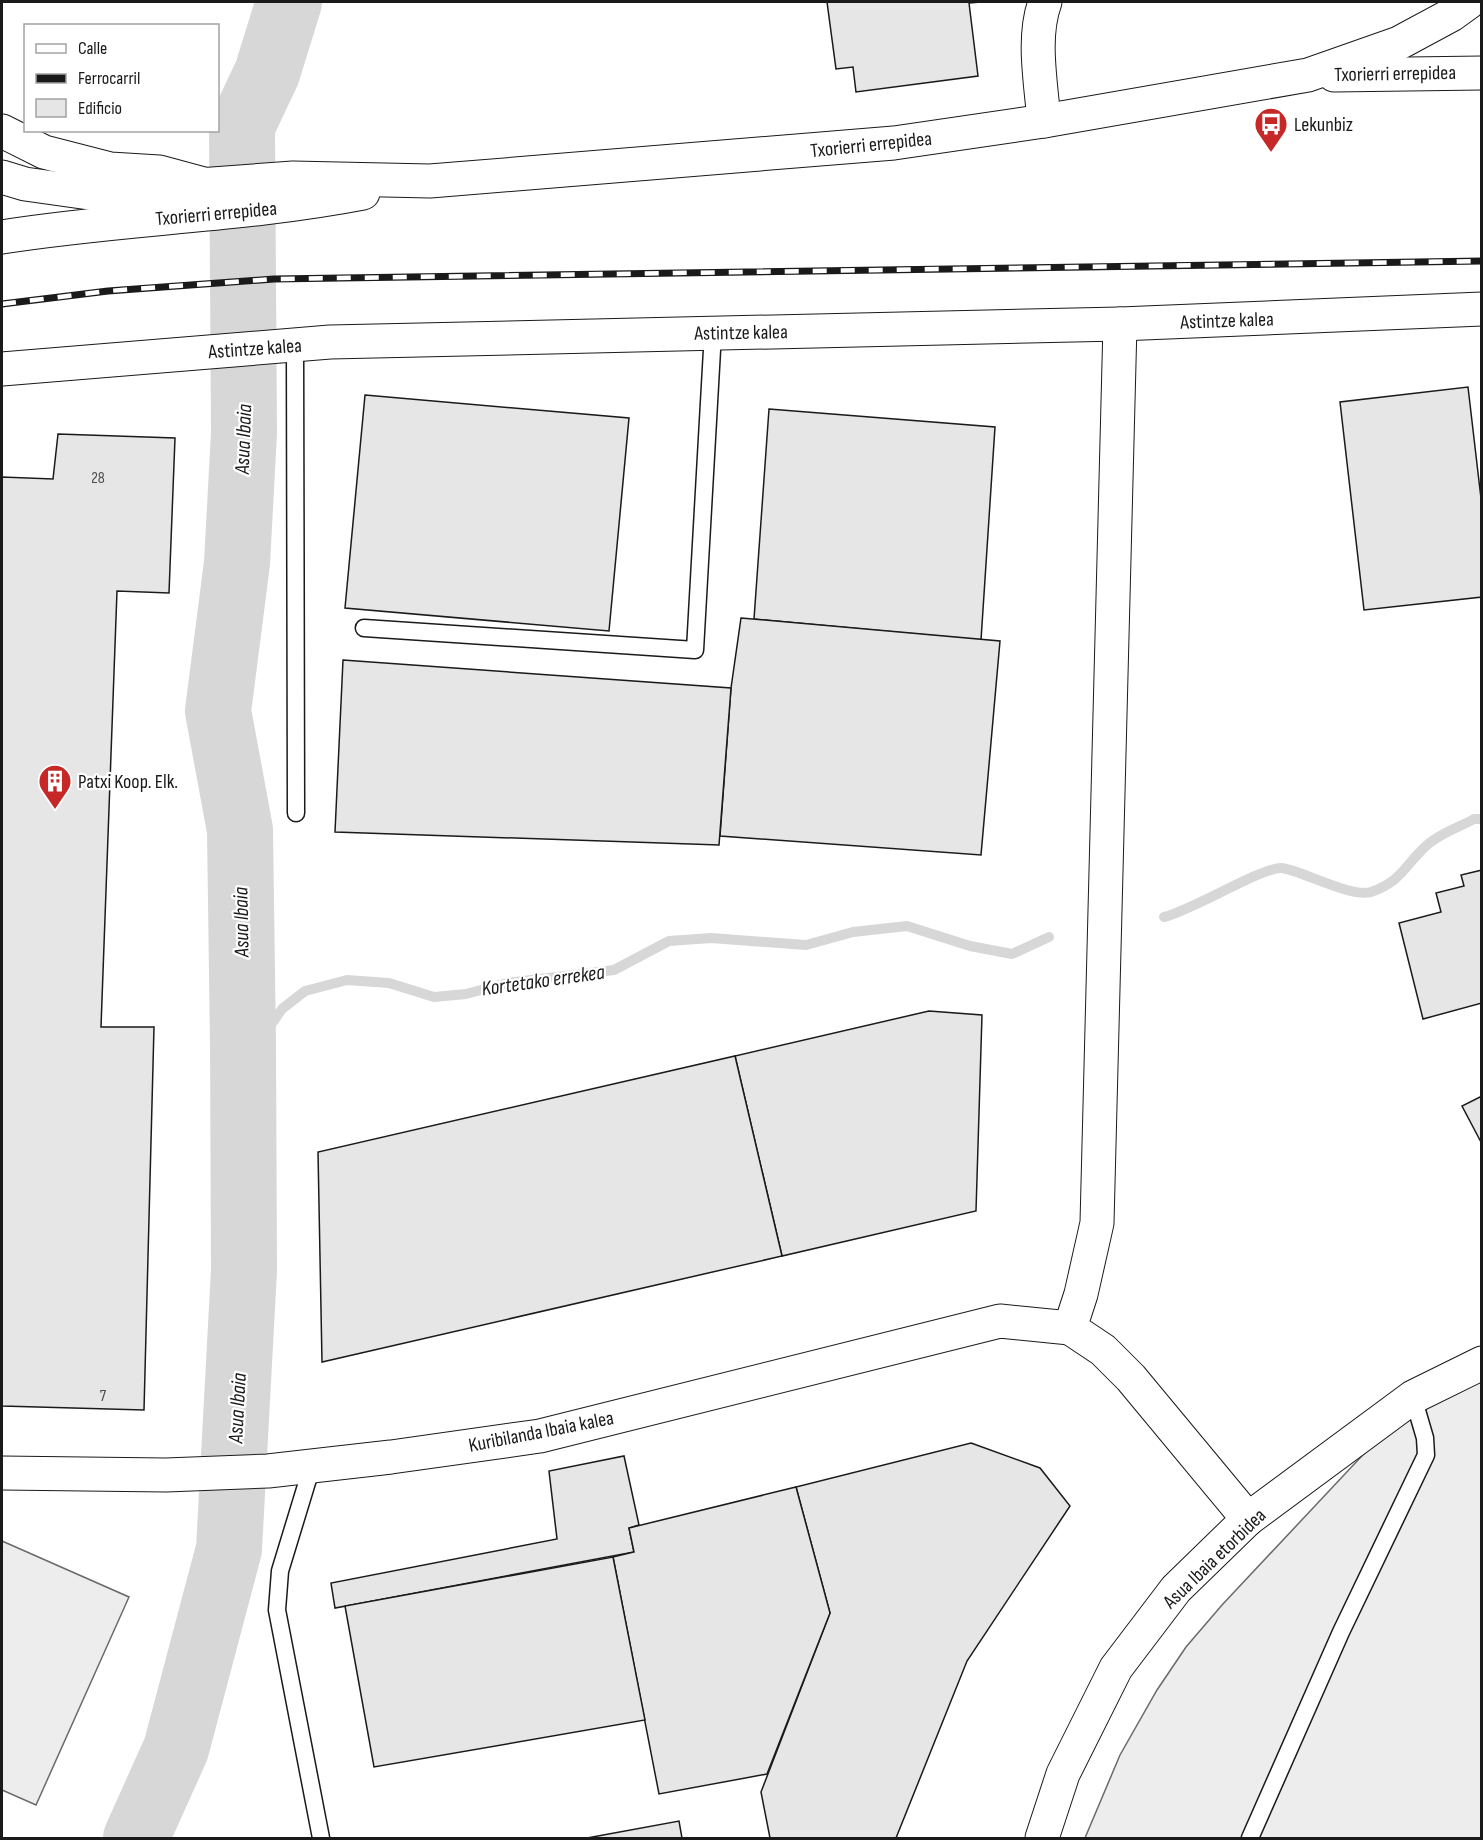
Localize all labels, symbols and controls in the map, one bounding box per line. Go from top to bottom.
legend [24,24,219,132]
text: Calle [78,38,107,59]
street label: Txorierri errepidea [1334,61,1456,87]
text: Ferrocarril [78,68,140,89]
text: Edificio [78,98,122,119]
bus stop icon: Lekunbiz [1253,106,1289,153]
place label: Lekunbiz [1294,113,1353,137]
street label: Txorierri errepidea [809,127,933,163]
street label: Txorierri errepidea [154,197,278,231]
street label: Astintze kalea [1179,307,1274,335]
street label: Astintze kalea [693,320,788,346]
street label: Astintze kalea [207,334,303,364]
water label: Asua Ibaia [230,403,257,476]
house number: 28 [91,469,105,488]
building icon: Patxi Koop. Elk. [37,763,73,810]
place label: Patxi Koop. Elk. [78,770,178,794]
water label: Asua Ibaia [228,886,255,958]
water label: Kortetako errekea [480,959,607,1002]
water label: Asua Ibaia [223,1372,252,1445]
house number: 7 [100,1387,107,1406]
street label: Kuribilanda Ibaia kalea [467,1406,616,1458]
street label: Asua Ibaia etorbidea [1158,1504,1271,1614]

